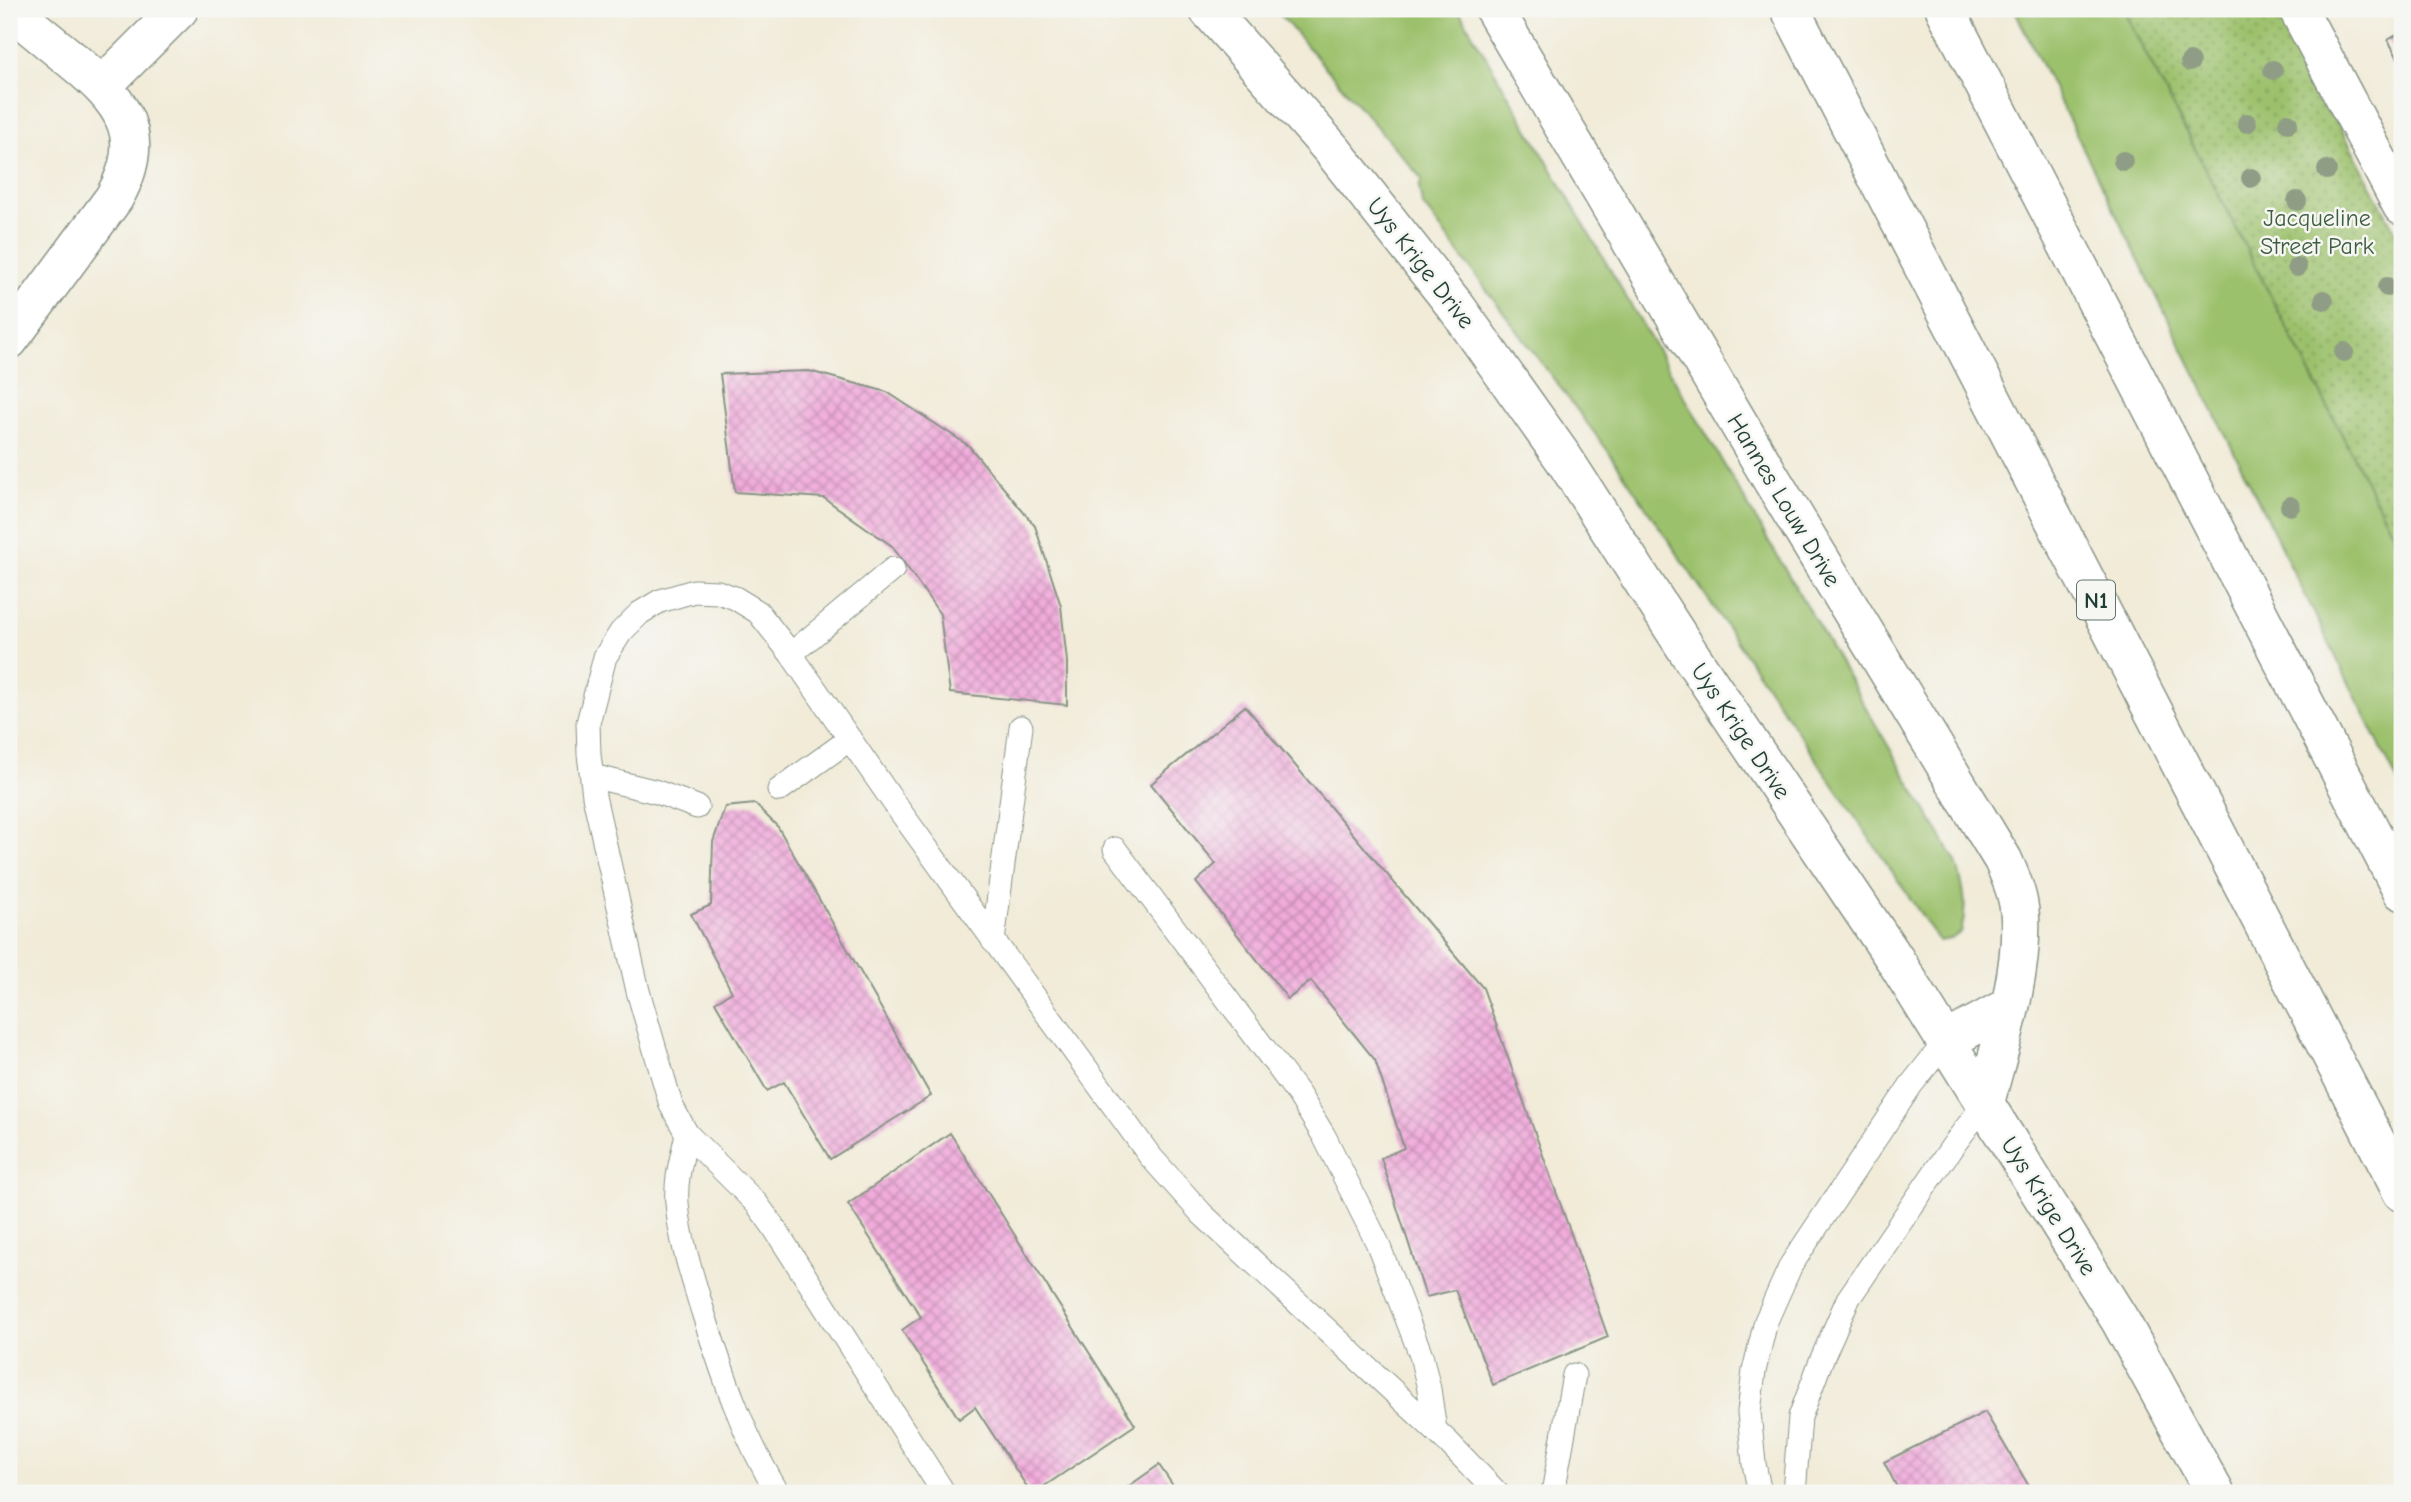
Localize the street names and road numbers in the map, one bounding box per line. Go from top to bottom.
street label: Uys Krige Drive [1361,192,1481,334]
street label: Hannes Louw Drive [1721,408,1847,592]
road number: N1 [2077,580,2115,620]
street label: Uys Krige Drive [1685,658,1797,804]
street label: Uys Krige Drive [1995,1132,2103,1280]

